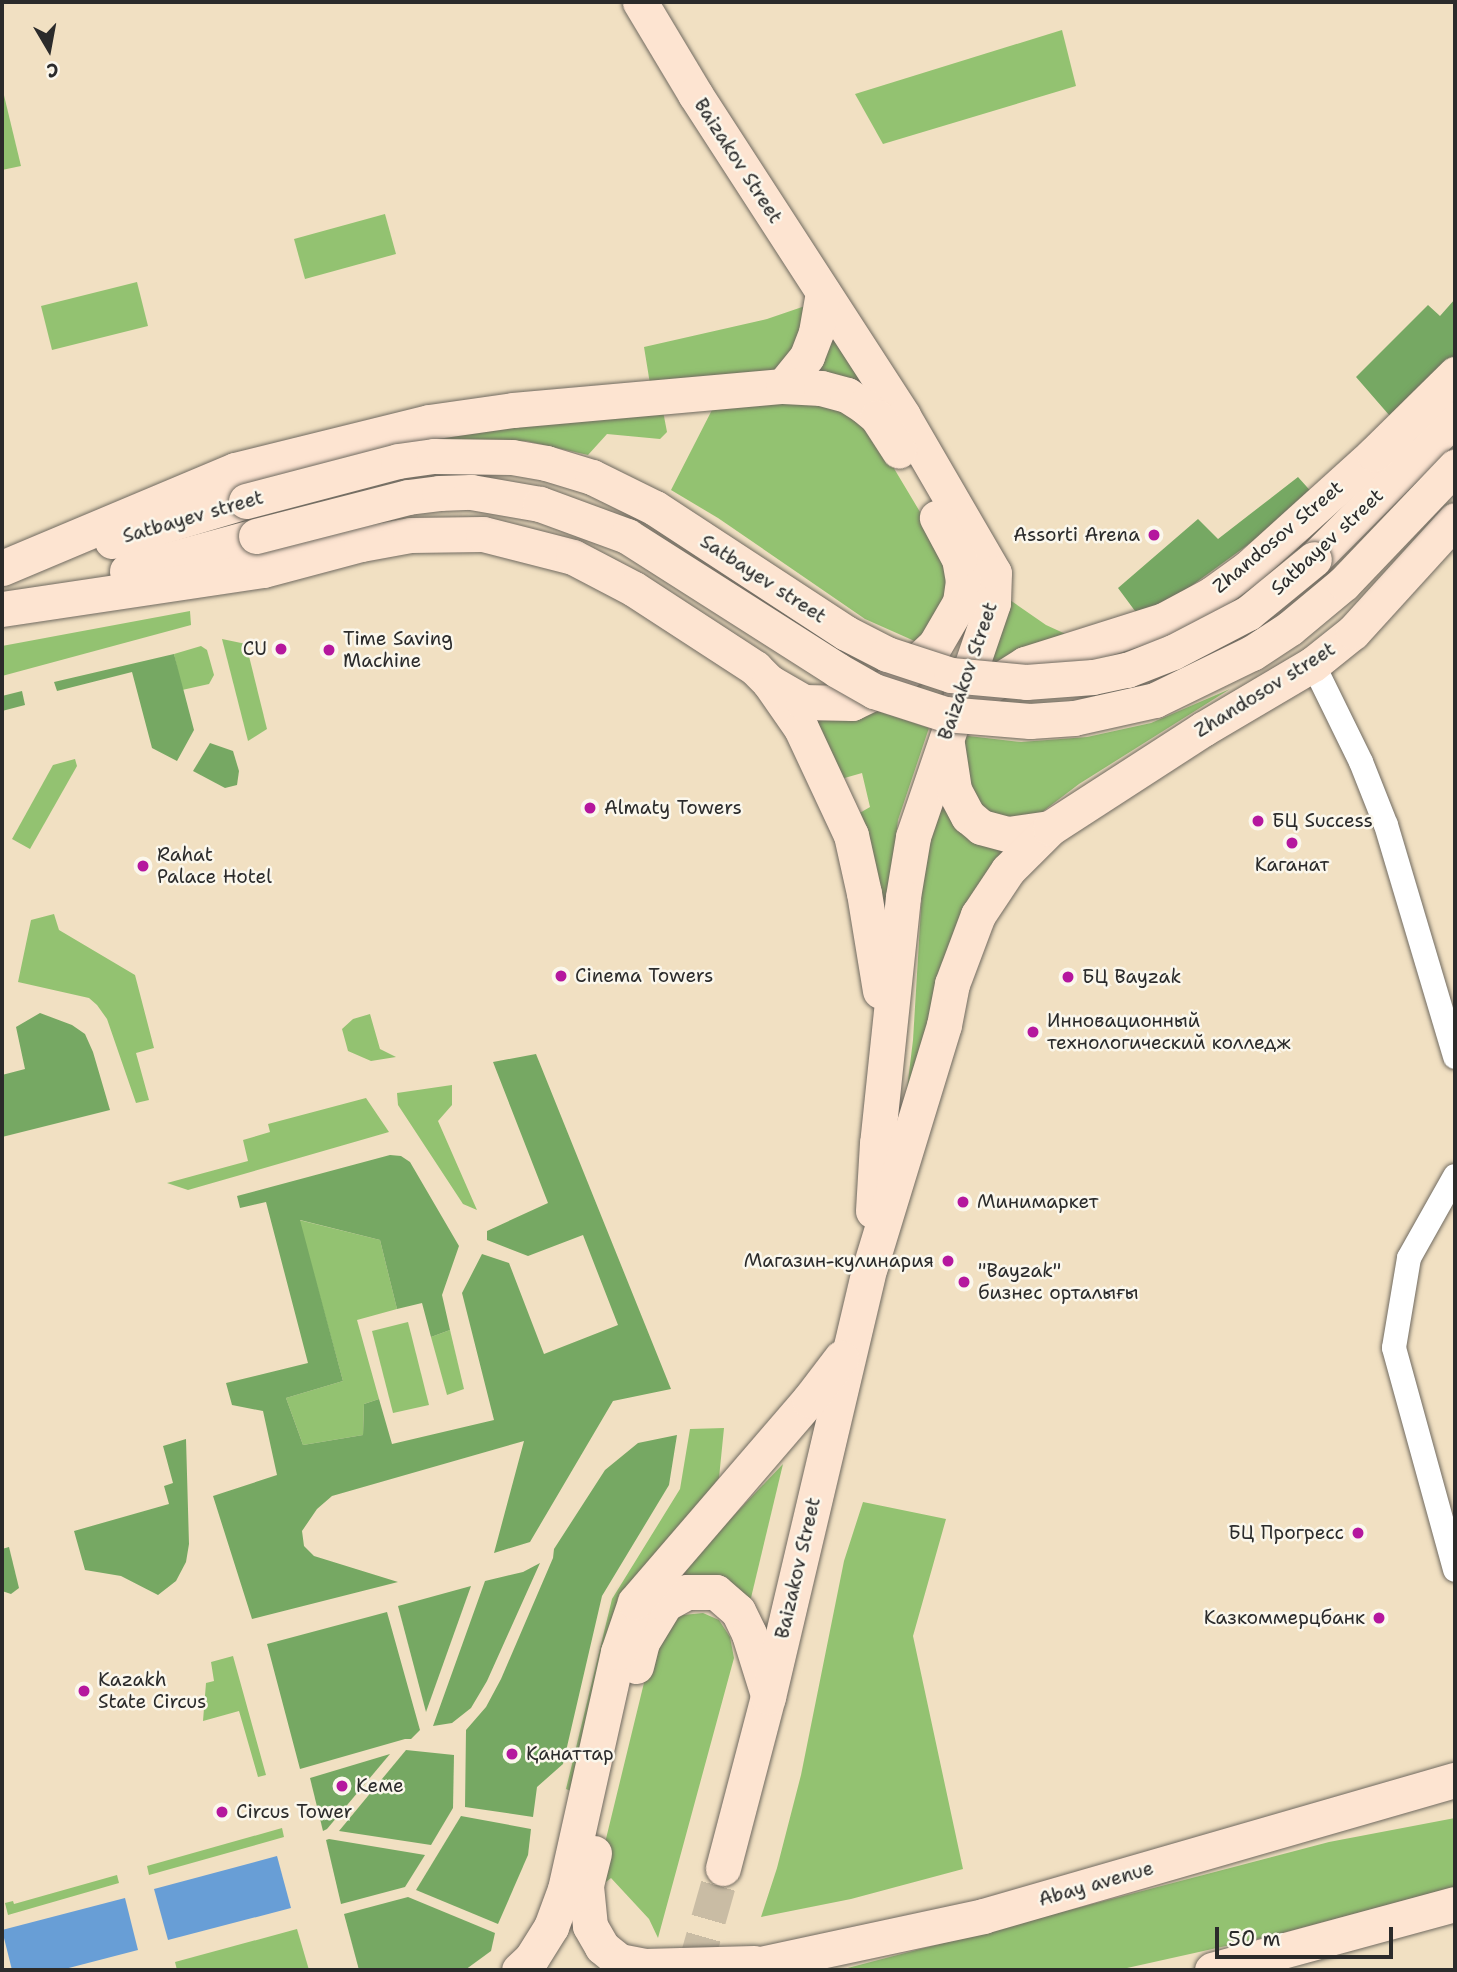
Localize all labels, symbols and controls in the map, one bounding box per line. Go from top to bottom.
north arrow [14,14,84,84]
text: С [45,57,61,83]
street label: Baizakov Street [689,94,787,228]
street label: Zhandosov Street [1208,476,1348,598]
street label: Satbayev street [1266,484,1388,600]
street label: Satbayev street [120,486,266,548]
place label: Assorti Arena [1013,524,1140,546]
marker: Assorti Arena [1146,527,1162,543]
street label: Satbayev street [696,530,830,628]
street label: Baizakov Street [934,599,1002,743]
place label: Time Saving Machine [343,628,453,672]
place label: CU [243,638,267,660]
street label: Zhandosov street [1191,638,1339,742]
marker: CU [273,641,289,657]
marker: Time Saving Machine [321,642,337,658]
place label: Almaty Towers [604,797,742,819]
marker: Almaty Towers [582,800,598,816]
place label: БЦ Success [1272,810,1373,832]
marker: БЦ Success [1250,813,1266,829]
marker: Каганат [1284,835,1300,851]
place label: Rahat Palace Hotel [157,844,272,888]
place label: Каганат [1255,854,1329,876]
marker: Rahat Palace Hotel [135,858,151,874]
place label: Cinema Towers [575,965,713,987]
place label: БЦ Bayzak [1082,966,1181,988]
marker: Cinema Towers [553,968,569,984]
marker: БЦ Bayzak [1060,969,1076,985]
place label: Инновационный технологический колледж [1047,1010,1291,1054]
marker: Инновационный технологический колледж [1025,1024,1041,1040]
place label: Минимаркет [977,1191,1098,1213]
marker: Минимаркет [955,1194,971,1210]
place label: Магазин-кулинария [744,1250,934,1272]
marker: Магазин-кулинария [940,1253,956,1269]
place label: "Bayzak" бизнес орталығы [978,1260,1139,1304]
marker: "Bayzak" бизнес орталығы [956,1274,972,1290]
street label: Baizakov Street [771,1495,825,1641]
place label: БЦ Прогресс [1228,1522,1344,1544]
marker: БЦ Прогресс [1350,1525,1366,1541]
place label: Казкоммерцбанк [1204,1607,1365,1629]
marker: Казкоммерцбанк [1371,1610,1387,1626]
place label: Kazakh State Circus [98,1669,206,1713]
marker: Kazakh State Circus [76,1683,92,1699]
place label: Қанаттар [526,1743,614,1765]
marker: Қанаттар [504,1746,520,1762]
place label: Кеме [356,1775,404,1797]
marker: Кеме [334,1778,350,1794]
place label: Circus Tower [236,1801,353,1823]
marker: Circus Tower [214,1804,230,1820]
street label: Abay avenue [1036,1857,1156,1911]
scale bar [1219,1912,1398,1956]
text: 50 m [1228,1925,1281,1953]

